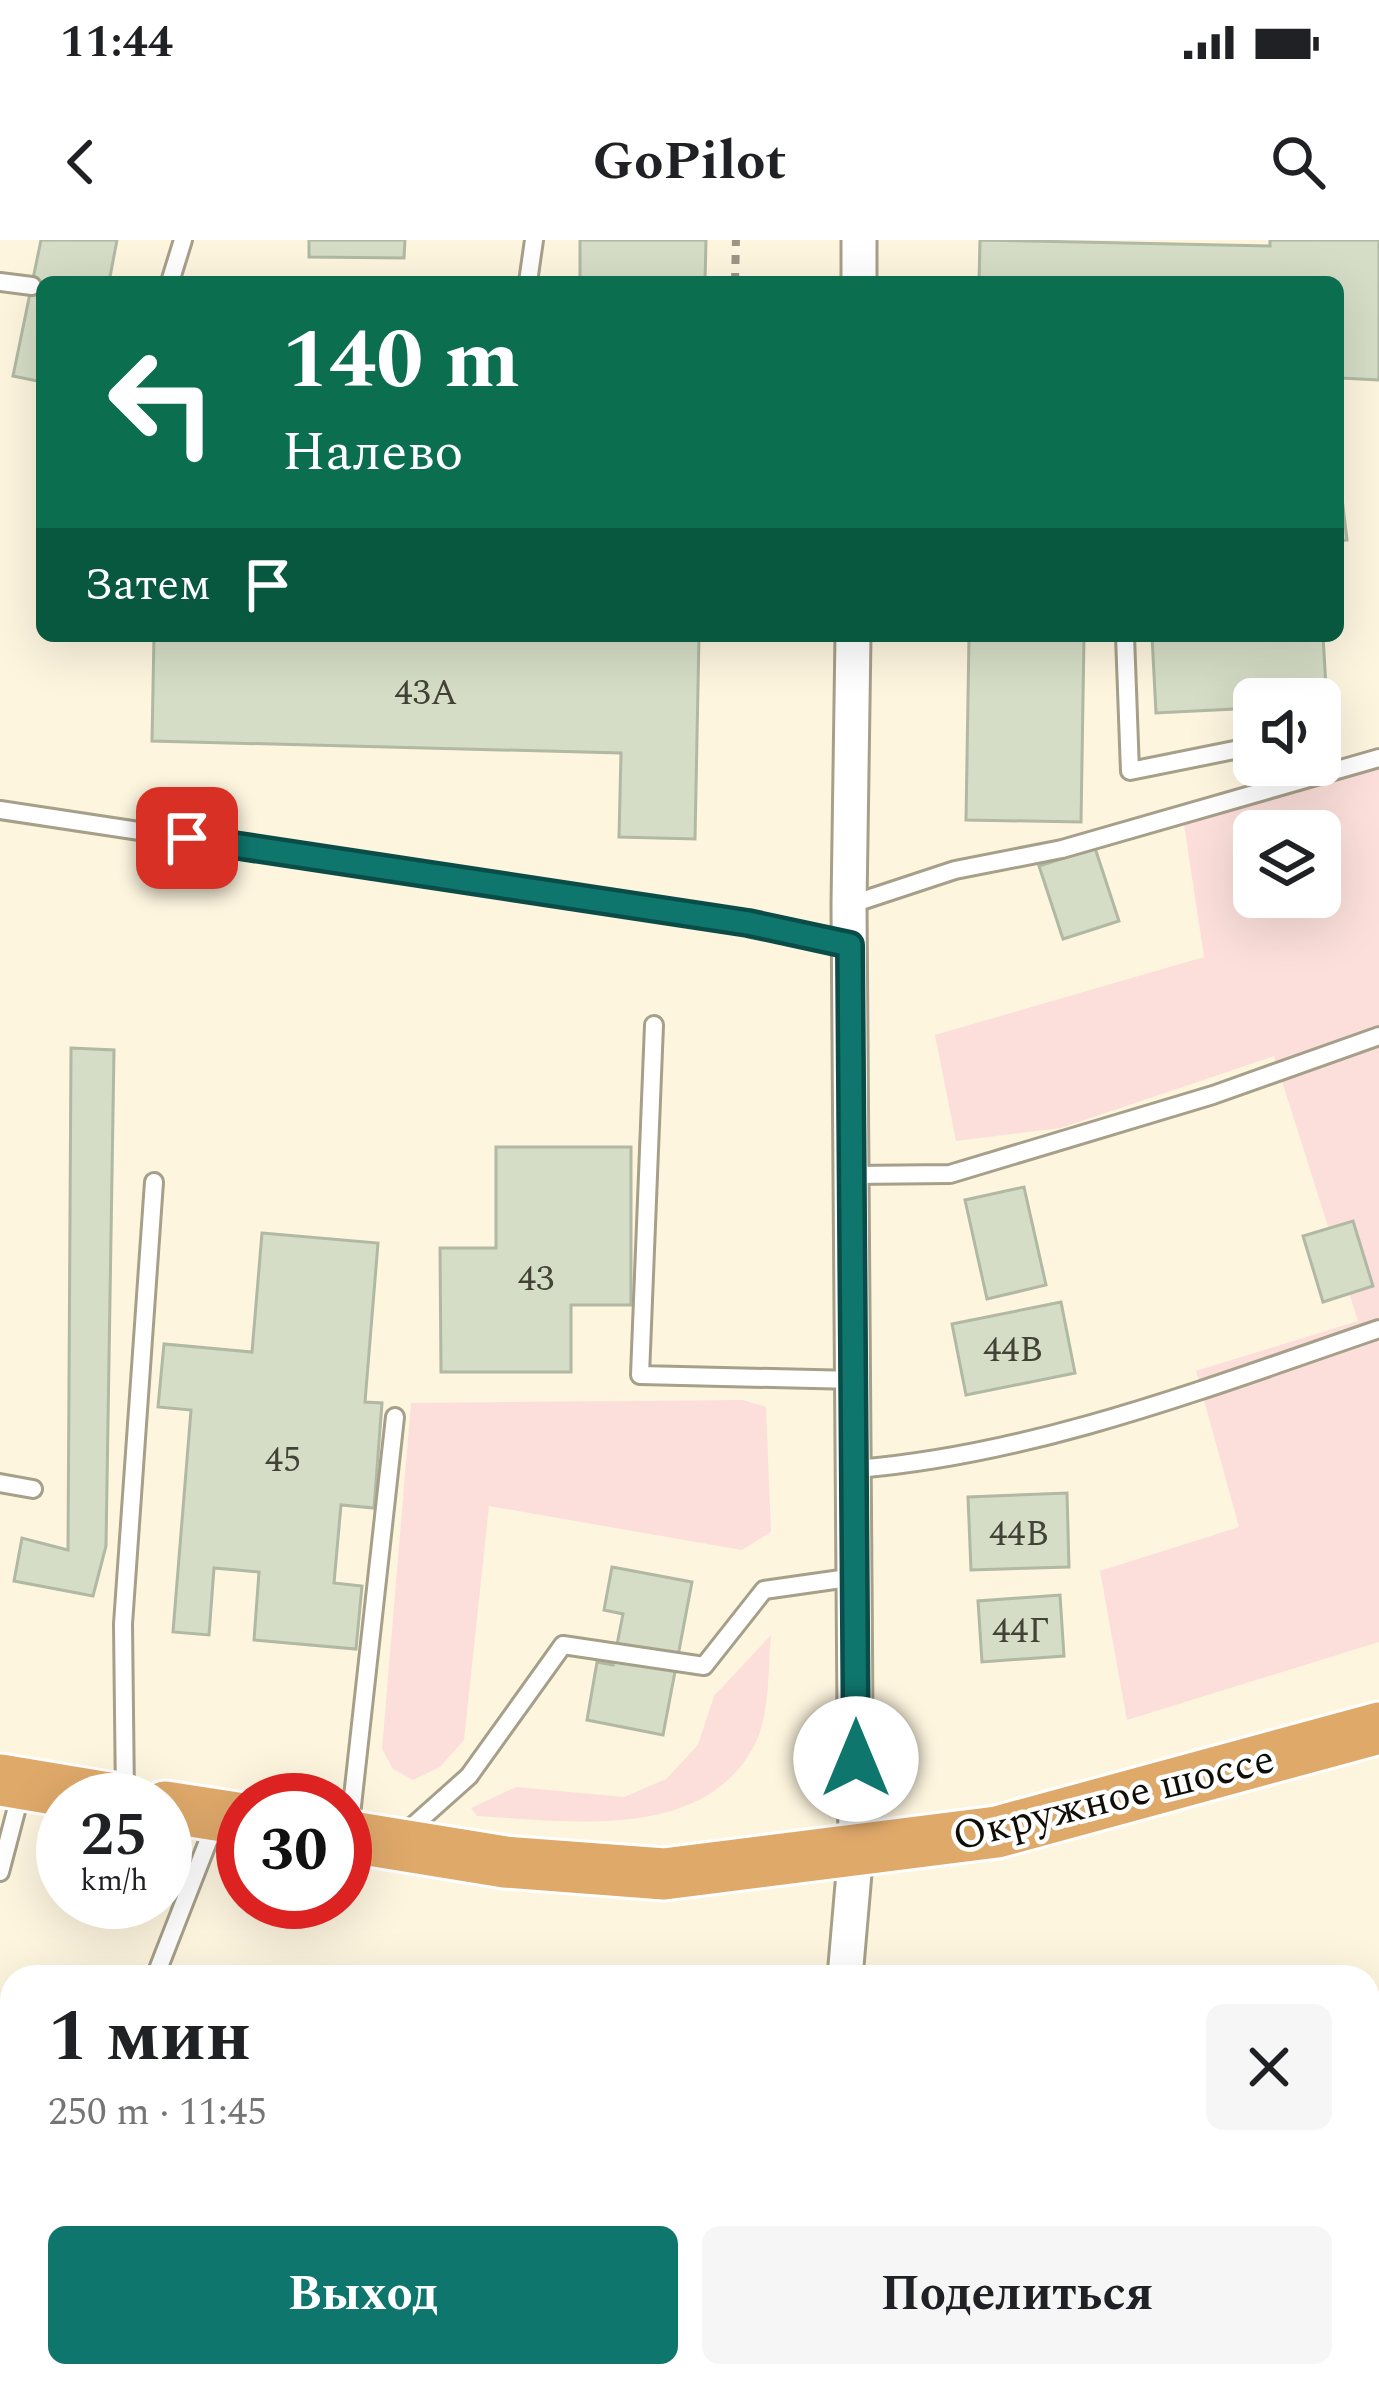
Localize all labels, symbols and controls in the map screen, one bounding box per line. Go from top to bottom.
text: 11:44 [60,8,173,77]
text: GoPilot [593,121,786,203]
icon: back [48,129,114,195]
icon: search [1265,129,1331,195]
text: 140 m [282,297,520,425]
icon: left [84,324,240,480]
text: Налево [282,412,463,494]
text: Затем [84,551,211,620]
icon: arrive [235,552,301,618]
house number: 43А [394,666,458,721]
map controls [1233,678,1341,918]
button: sound [1233,678,1341,786]
pin [136,787,238,889]
icon: arrive [154,805,220,871]
button: layers [1233,810,1341,918]
house number: 43 [518,1252,554,1307]
house number: 44В [983,1323,1043,1378]
house number: 45 [265,1433,301,1488]
house number: 44В [989,1507,1049,1562]
house number: 44Г [992,1604,1050,1659]
position arrow [793,1696,919,1822]
street label: Окружное шоссе [946,1728,1281,1869]
speed limit sign: 30 [216,1773,372,1929]
text: 25 [80,1790,148,1882]
text: km/h [80,1858,148,1904]
text: 1 мин [48,1983,251,2092]
button: close [1206,2004,1332,2130]
text: 250 m · 11:45 [48,2083,267,2142]
button: Выход [48,2226,678,2364]
button: Поделиться [702,2226,1332,2364]

